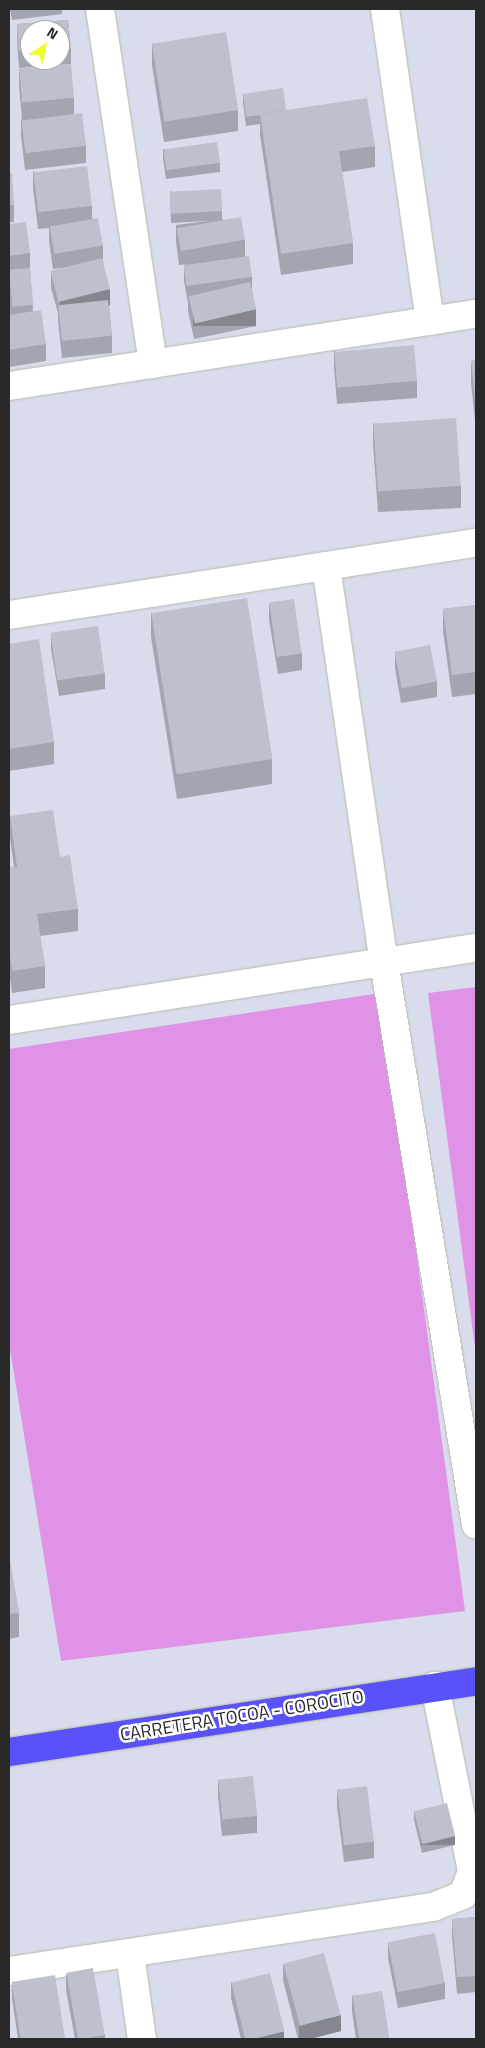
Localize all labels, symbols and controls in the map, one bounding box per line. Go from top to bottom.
north arrow [20,20,70,70]
text: N [43,21,63,44]
street label: CARRETERA TOCOA - COROCITO [119,1686,365,1746]

